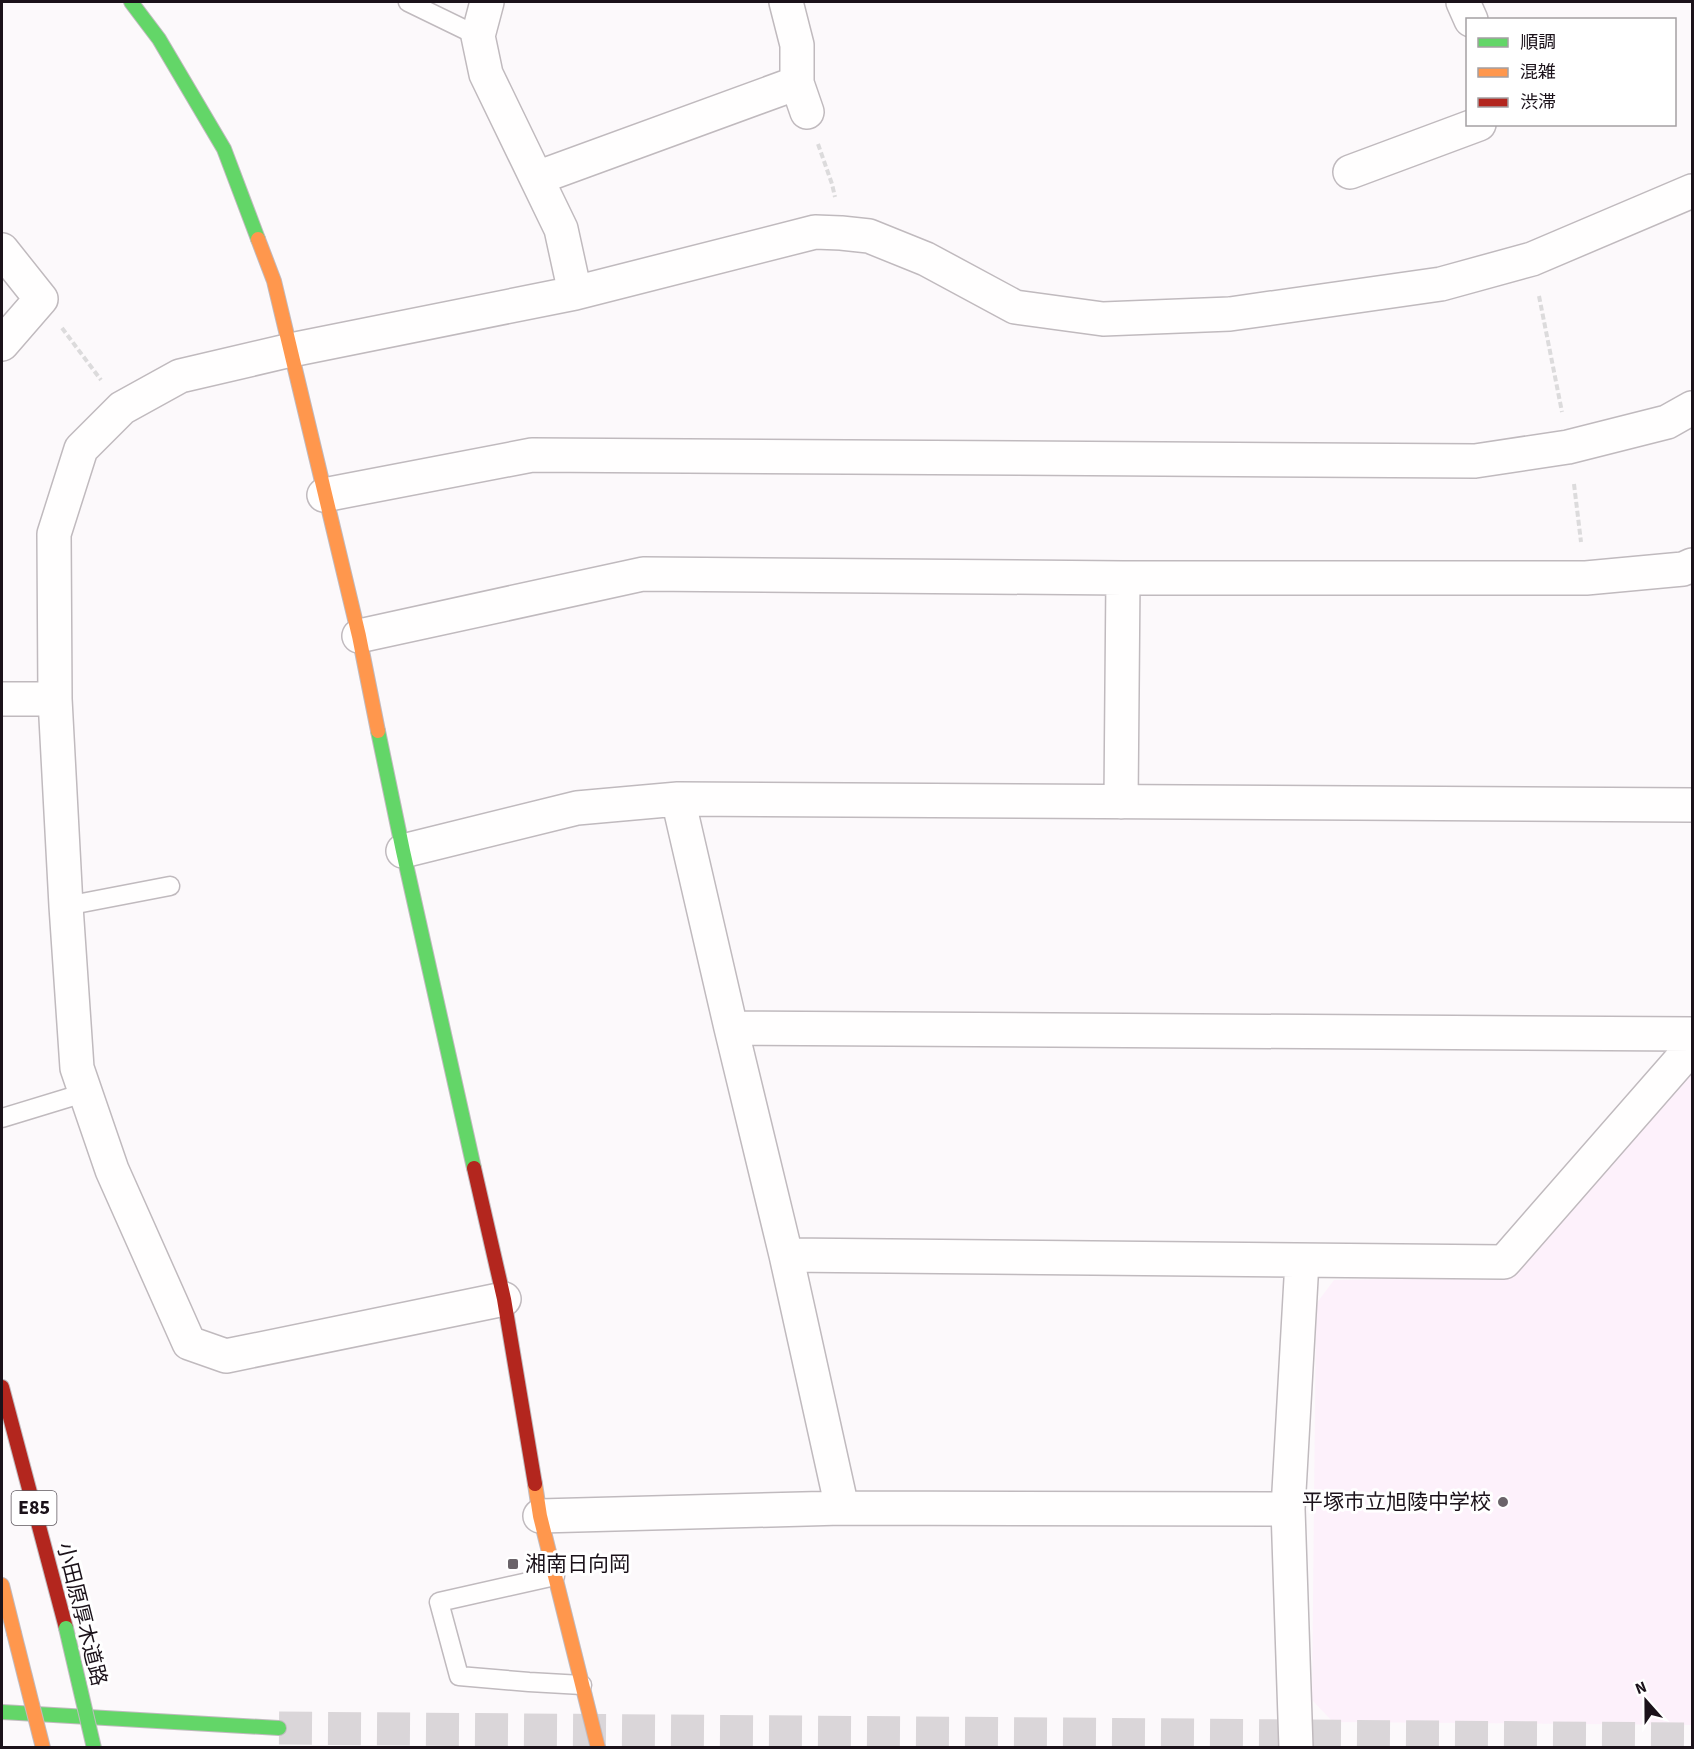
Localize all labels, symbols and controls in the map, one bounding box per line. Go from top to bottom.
legend [1466,18,1676,126]
text: 順調 [1520,30,1556,55]
text: 混雑 [1520,60,1556,85]
text: 渋滞 [1520,90,1556,115]
place label: 平塚市立旭陵中学校 [1302,1487,1491,1517]
road number: E85 [12,1491,57,1525]
marker: 平塚市立旭陵中学校 [1496,1495,1510,1509]
street label: 小田原厚木道路 [50,1539,114,1689]
place label: 湘南日向岡 [525,1549,630,1579]
marker: 湘南日向岡 [506,1557,520,1571]
north arrow [1616,1671,1676,1731]
text: N [1632,1676,1650,1700]

